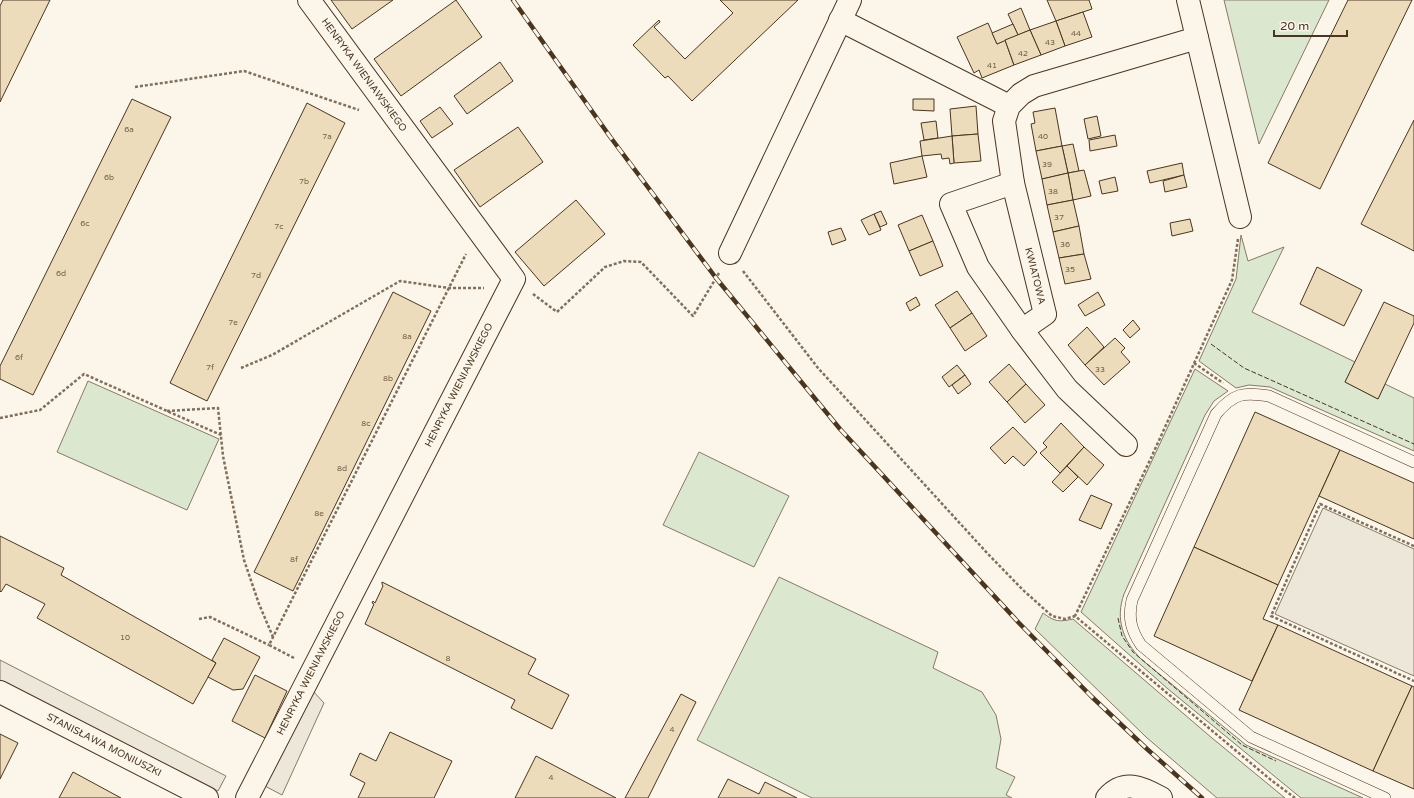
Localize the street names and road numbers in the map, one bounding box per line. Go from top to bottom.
street label: HENRYKA WIENIAWSKIEGO [319,16,409,134]
street label: KWIATOWA [1022,246,1048,306]
street label: HENRYKA WIENIAWSKIEGO [422,321,496,449]
street label: HENRYKA WIENIAWSKIEGO [274,609,348,737]
street label: STANISŁAWA MONIUSZKI [45,711,163,779]

